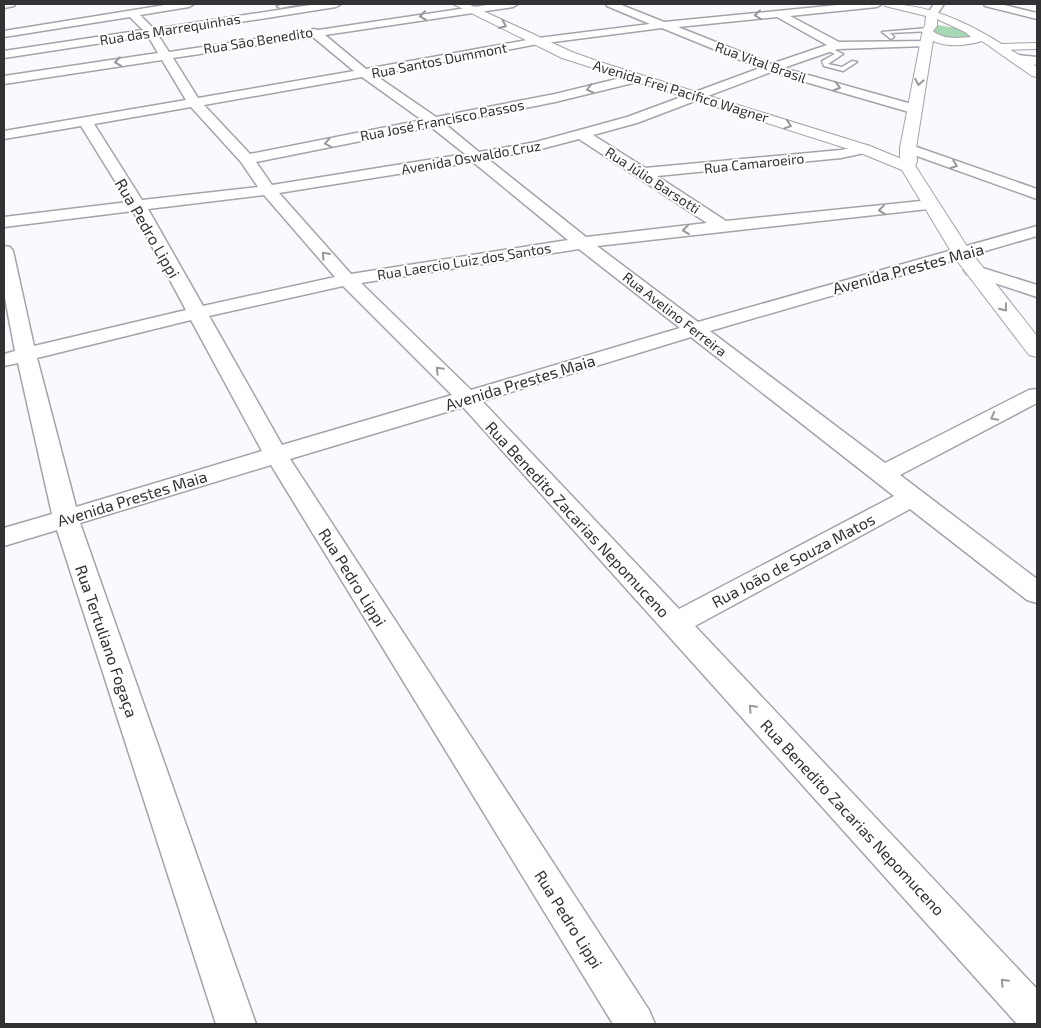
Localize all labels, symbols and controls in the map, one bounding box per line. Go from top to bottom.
street label: Rua das Marrequinhas [98,9,242,49]
one-way arrow [754,9,762,20]
one-way arrow [418,11,427,21]
one-way arrow [498,19,507,29]
street label: Rua São Benedito [202,23,314,57]
street label: Rua Vital Brasil [713,38,810,87]
street label: Rua Santos Dummont [370,39,508,81]
one-way arrow [113,56,121,67]
street label: Avenida Frei Pacifico Wagner [591,56,771,126]
one-way arrow [914,78,924,87]
one-way arrow [833,82,841,92]
one-way arrow [585,83,594,94]
street label: Rua José Francisco Passos [359,96,525,144]
one-way arrow [784,119,792,129]
street label: Avenida Oswaldo Cruz [400,136,542,178]
one-way arrow [323,137,332,147]
street label: Rua Júlio Barsotti [602,143,704,217]
street label: Rua Camaroeiro [703,149,805,177]
one-way arrow [949,159,958,169]
street label: Rua Pedro Lippi [112,175,184,281]
one-way arrow [878,204,886,215]
one-way arrow [682,224,690,235]
street label: Rua Laercio Luiz dos Santos [376,239,552,283]
street label: Avenida Prestes Maia [830,239,986,297]
one-way arrow [322,251,331,260]
street label: Rua Avelino Ferreira [620,268,730,360]
one-way arrow [998,302,1007,312]
street label: Avenida Prestes Maia [443,350,597,414]
one-way arrow [436,367,445,376]
one-way arrow [990,411,999,421]
street label: Rua Benedito Zacarias Nepomuceno [482,417,674,621]
street label: Avenida Prestes Maia [55,466,209,530]
street label: Rua João de Souza Matos [708,509,878,611]
street label: Rua Pedro Lippi [315,524,391,630]
street label: Rua Tertuliano Fogaça [71,562,142,720]
one-way arrow [749,704,758,713]
street label: Rua Benedito Zacarias Nepomuceno [757,715,949,919]
street label: Rua Pedro Lippi [531,866,607,972]
one-way arrow [1001,978,1010,987]

